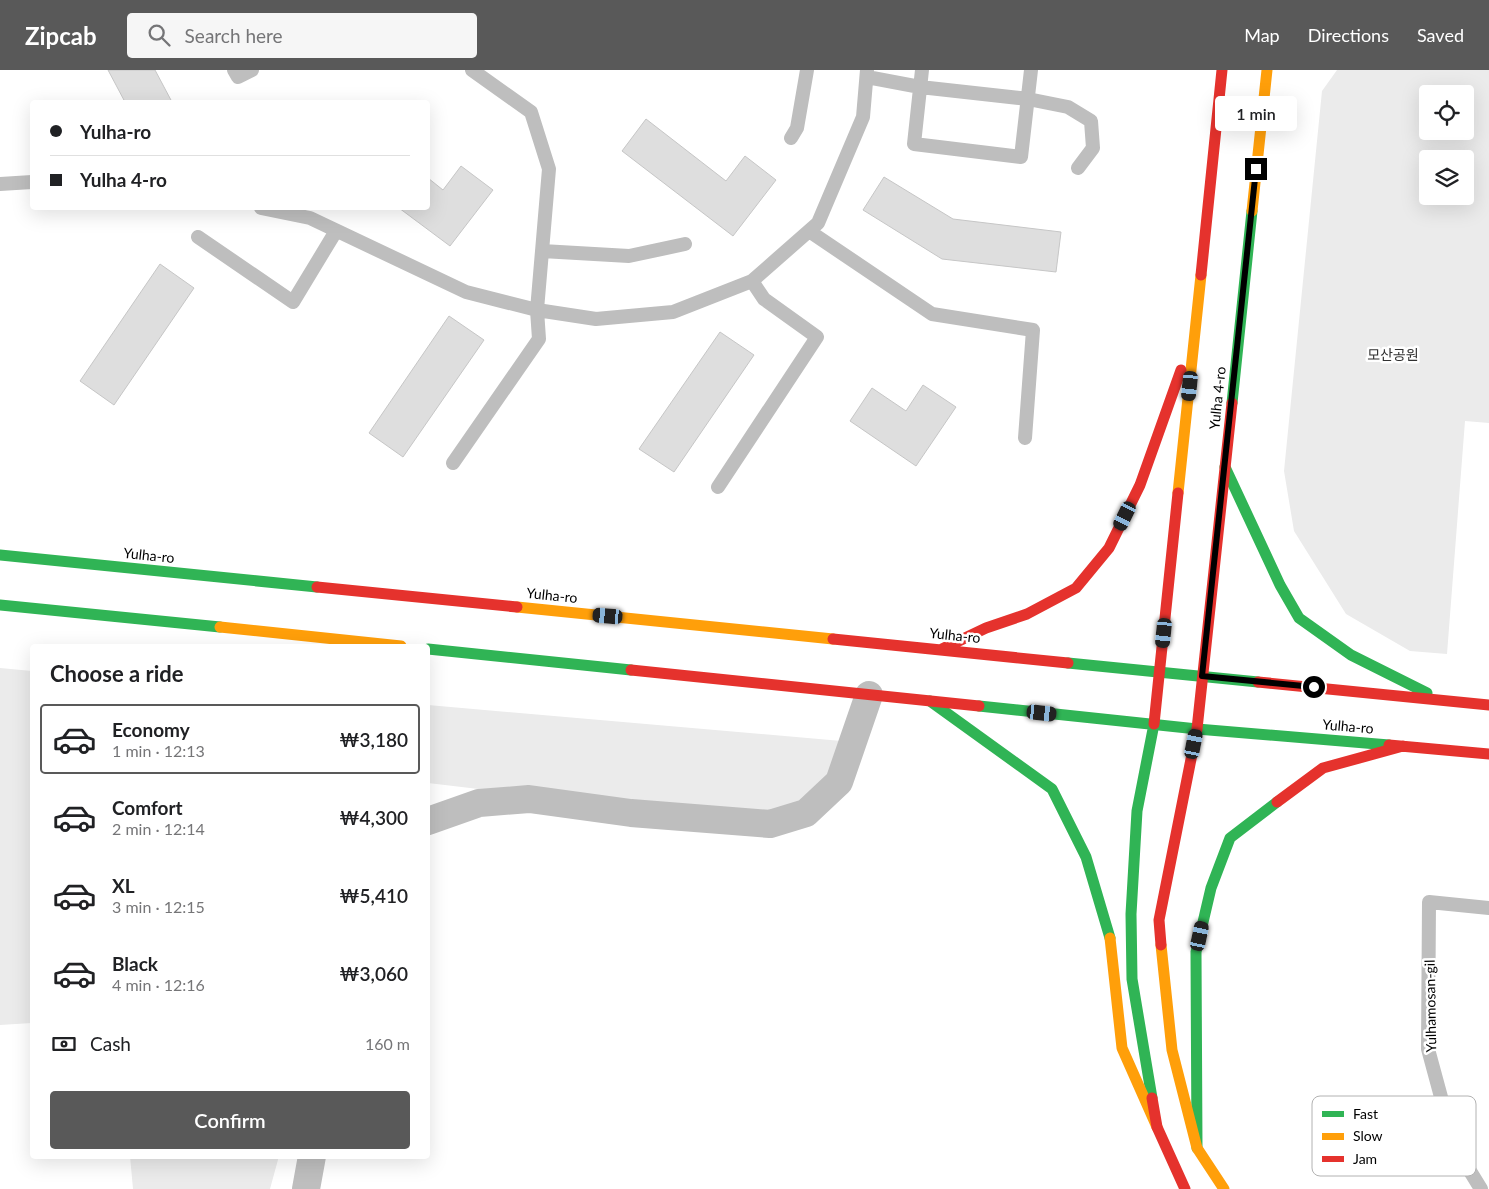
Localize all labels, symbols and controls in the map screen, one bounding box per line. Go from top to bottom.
search box [127,13,477,58]
text: Zipcab [25,21,97,50]
icon: search [145,21,173,49]
text: Search here [185,24,283,47]
text: Map [1244,24,1280,46]
text: Directions [1308,24,1389,46]
text: Saved [1417,24,1464,46]
map controls [1419,85,1474,205]
button: locate [1419,85,1474,140]
callout: 1 min [1215,97,1297,132]
text: 1 min [1236,104,1276,123]
text: Yulha-ro [80,120,151,143]
button: layers [1419,150,1474,205]
route end [1245,158,1267,180]
text: Yulha 4-ro [80,168,167,191]
park label: 모산공원 [1367,346,1419,363]
street label: Yulha 4-ro [1205,366,1229,430]
car [1180,370,1199,402]
car [1111,499,1138,533]
street label: Yulha-ro [123,544,176,566]
street label: Yulha-ro [526,584,579,606]
car [592,607,623,625]
car [1154,617,1173,649]
street label: Yulha-ro [929,624,982,646]
text: Choose a ride [50,660,184,687]
route start [1303,676,1325,698]
car [1026,704,1057,722]
street label: Yulha-ro [1322,715,1374,737]
icon: car [52,717,97,762]
text: Economy [112,718,190,741]
text: ₩3,180 [339,728,408,751]
car [1183,728,1204,760]
text: 1 min · 12:13 [112,741,205,760]
icon: car [52,795,97,840]
text: Comfort [112,796,183,819]
text: ₩4,300 [339,806,408,829]
text: 2 min · 12:14 [112,819,205,838]
icon: car [52,873,97,918]
text: XL [112,874,135,897]
text: ₩5,410 [339,884,408,907]
text: 3 min · 12:15 [112,897,205,916]
car [1189,920,1210,952]
icon: car [52,951,97,996]
text: Black [112,952,158,975]
street label: Yulhamosan-gil [1421,959,1439,1053]
text: ₩3,060 [339,962,408,985]
text: 4 min · 12:16 [112,975,205,994]
icon: cash [50,1030,78,1058]
text: Cash [90,1032,131,1055]
text: 160 m [365,1034,410,1053]
button: Confirm [50,1091,410,1149]
legend [1312,1096,1476,1176]
text: Fast [1353,1105,1378,1122]
text: Slow [1353,1127,1383,1144]
text: Jam [1353,1150,1377,1167]

